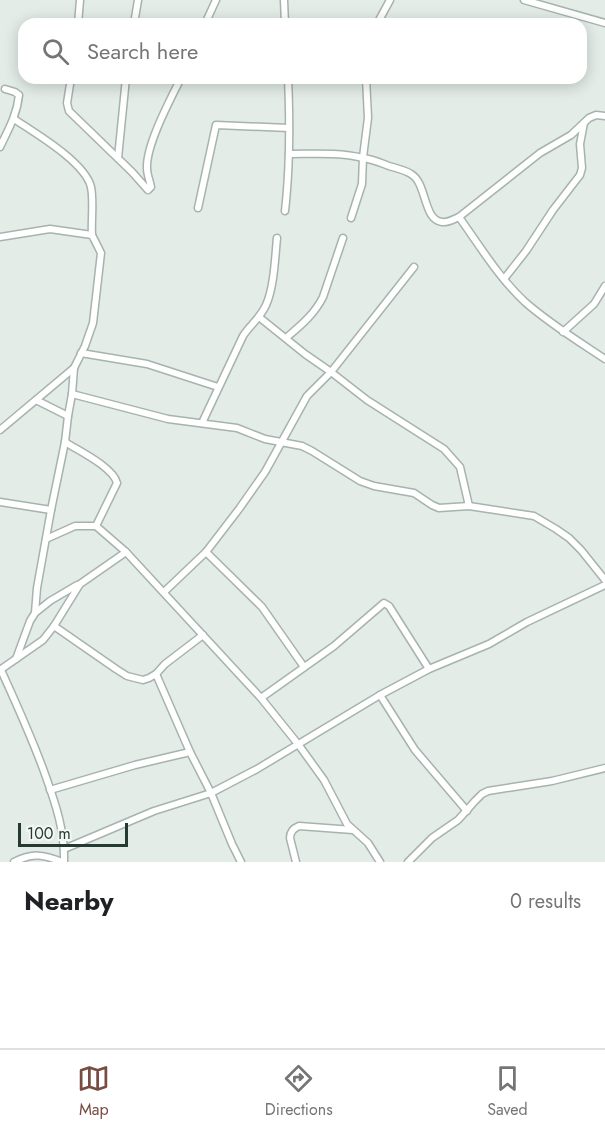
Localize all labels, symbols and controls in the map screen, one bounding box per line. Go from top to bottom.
search box [18,18,587,84]
icon: search [39,35,72,68]
text: Search here [87,35,198,67]
scale bar [18,820,128,848]
text: 100 m [27,822,71,845]
text: Nearby [24,882,113,920]
text: 0 results [510,887,581,916]
tab: Map [77,1062,110,1121]
tab: Directions [265,1062,333,1121]
tab: Saved [487,1062,528,1121]

